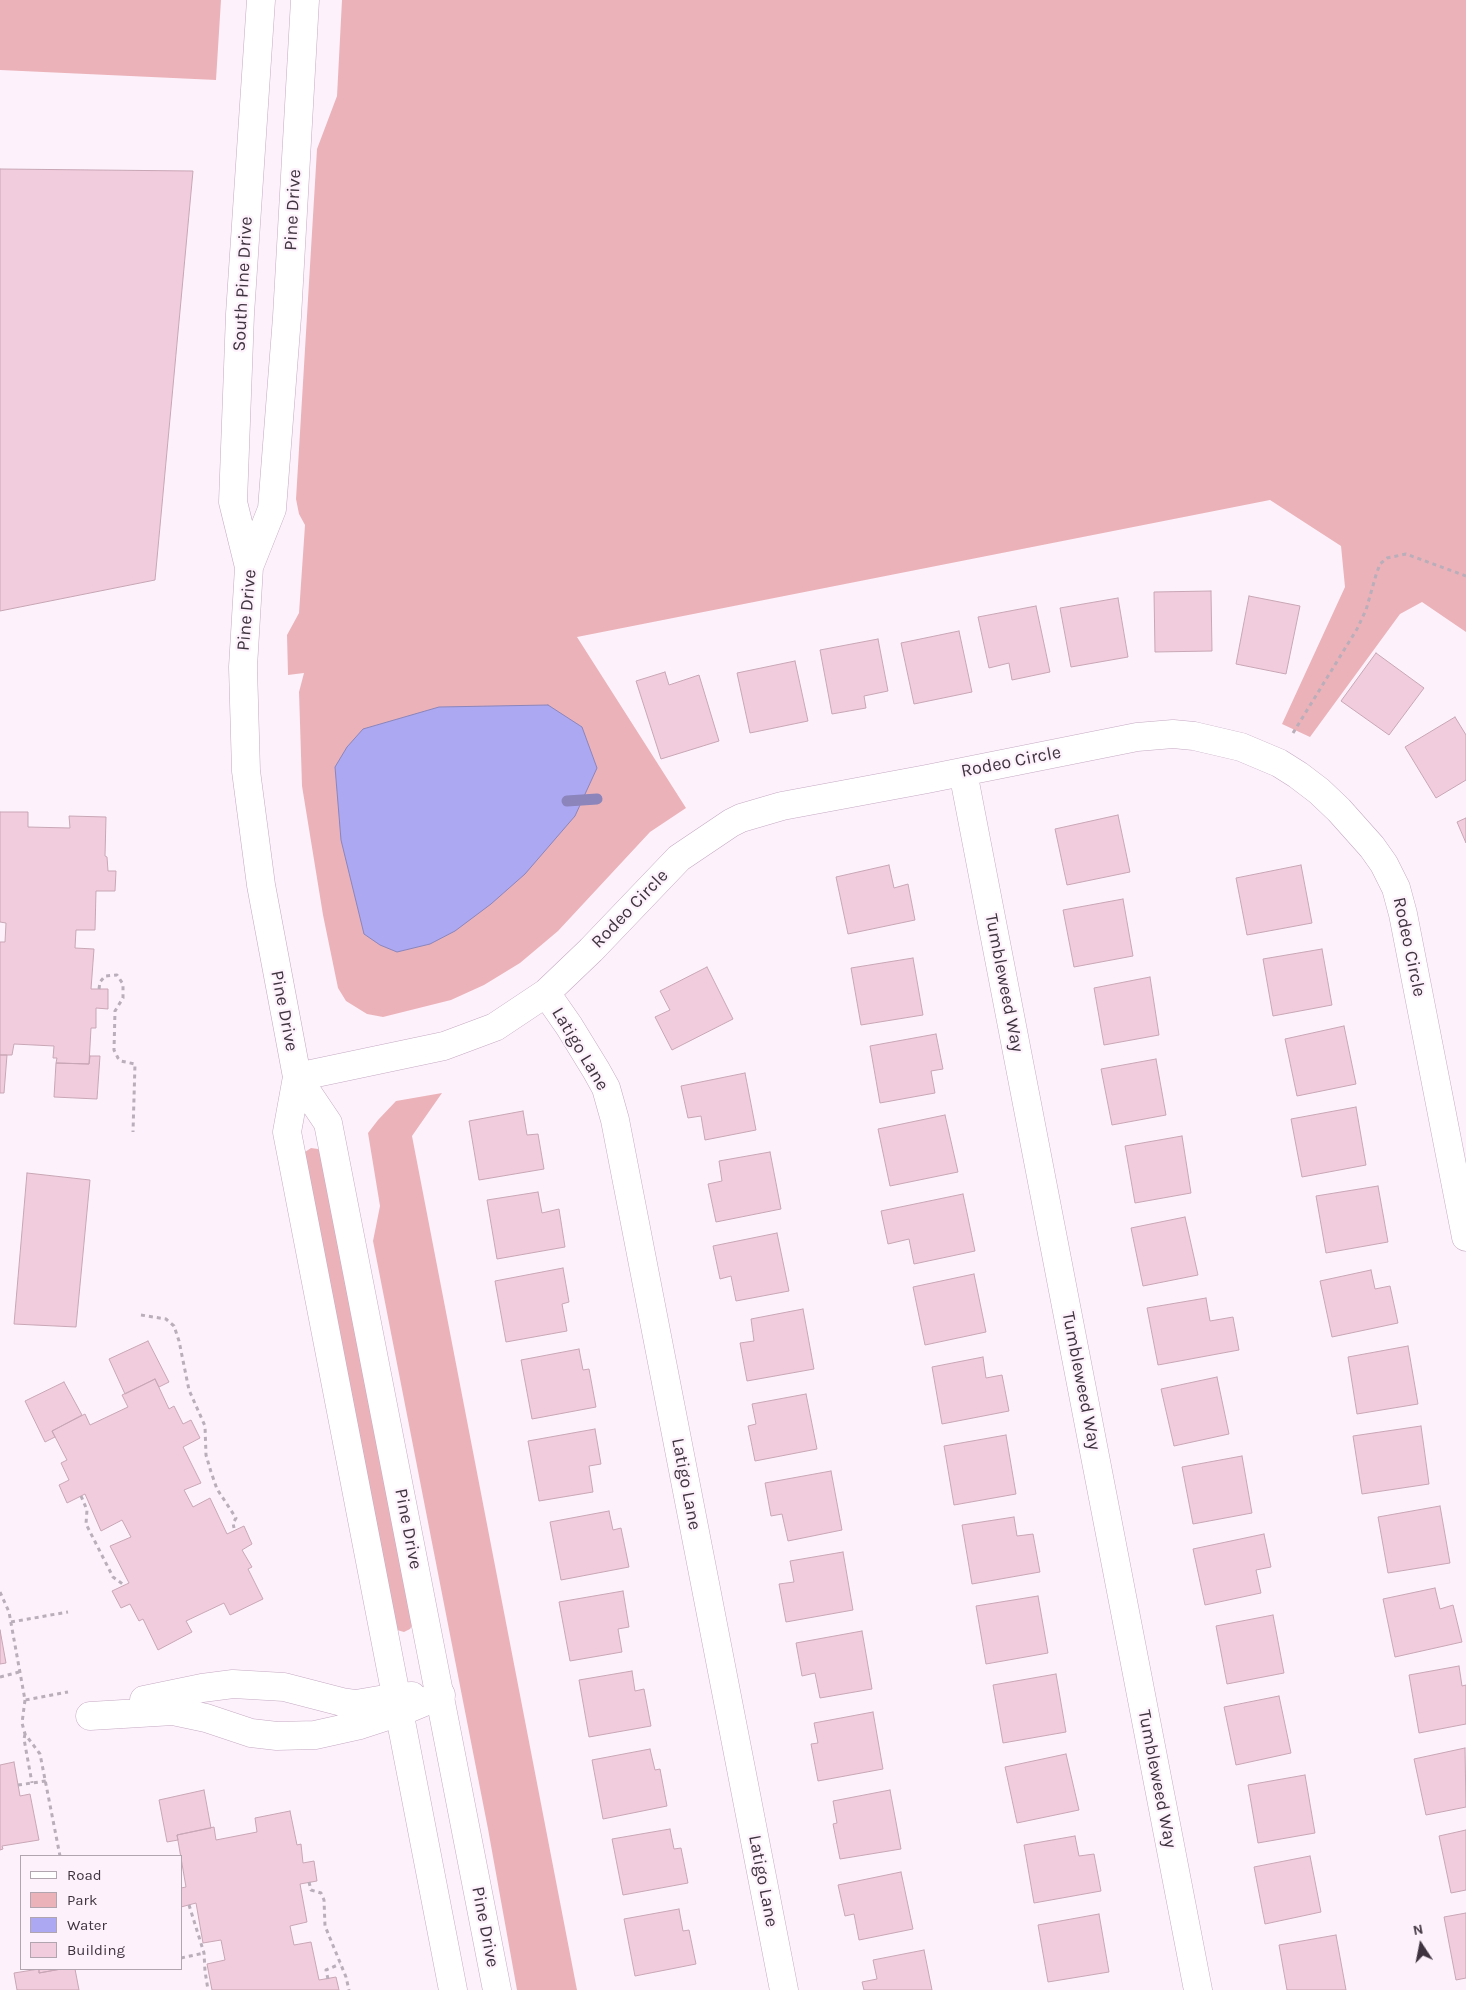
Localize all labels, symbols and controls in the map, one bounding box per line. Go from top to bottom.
street label: Pine Drive [280,169,306,251]
street label: South Pine Drive [229,216,257,352]
street label: Pine Drive [233,568,261,652]
street label: Rodeo Circle [959,742,1063,782]
street label: Rodeo Circle [587,865,673,953]
street label: Rodeo Circle [1388,895,1430,999]
street label: Tumbleweed Way [980,912,1028,1054]
street label: Pine Drive [266,969,302,1053]
street label: Latigo Lane [547,1004,613,1094]
street label: Tumbleweed Way [1057,1310,1105,1452]
street label: Latigo Lane [667,1436,705,1532]
street label: Pine Drive [390,1487,426,1571]
street label: Tumbleweed Way [1133,1708,1181,1850]
street label: Latigo Lane [744,1833,782,1929]
legend [20,1855,182,1970]
text: Road [67,1866,102,1884]
street label: Pine Drive [467,1885,503,1969]
text: Park [67,1891,97,1909]
text: Water [67,1916,107,1934]
north arrow [1396,1920,1446,1970]
text: N [1411,1920,1425,1939]
text: Building [67,1941,125,1959]

